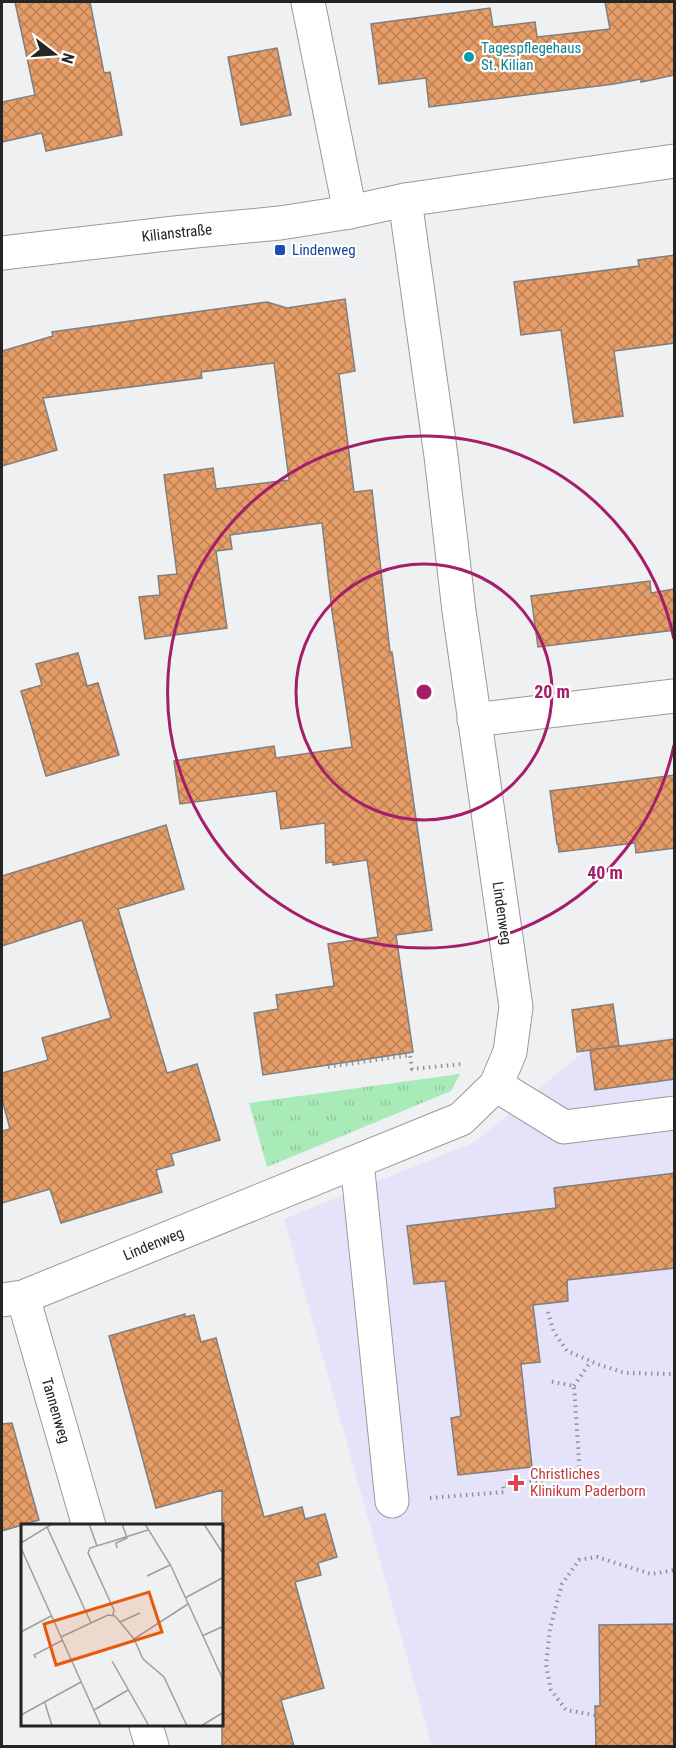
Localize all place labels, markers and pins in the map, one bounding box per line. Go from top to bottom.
place label: Tagespflegehaus St. Kilian [481,39,582,74]
marker: Tagespflegehaus St. Kilian [462,50,476,64]
place label: Lindenweg [292,241,356,259]
marker: Lindenweg [273,243,287,257]
centre of rings [414,682,434,702]
place label: Christliches Klinikum Paderborn [530,1465,646,1500]
marker: Christliches Klinikum Paderborn [507,1474,525,1492]

